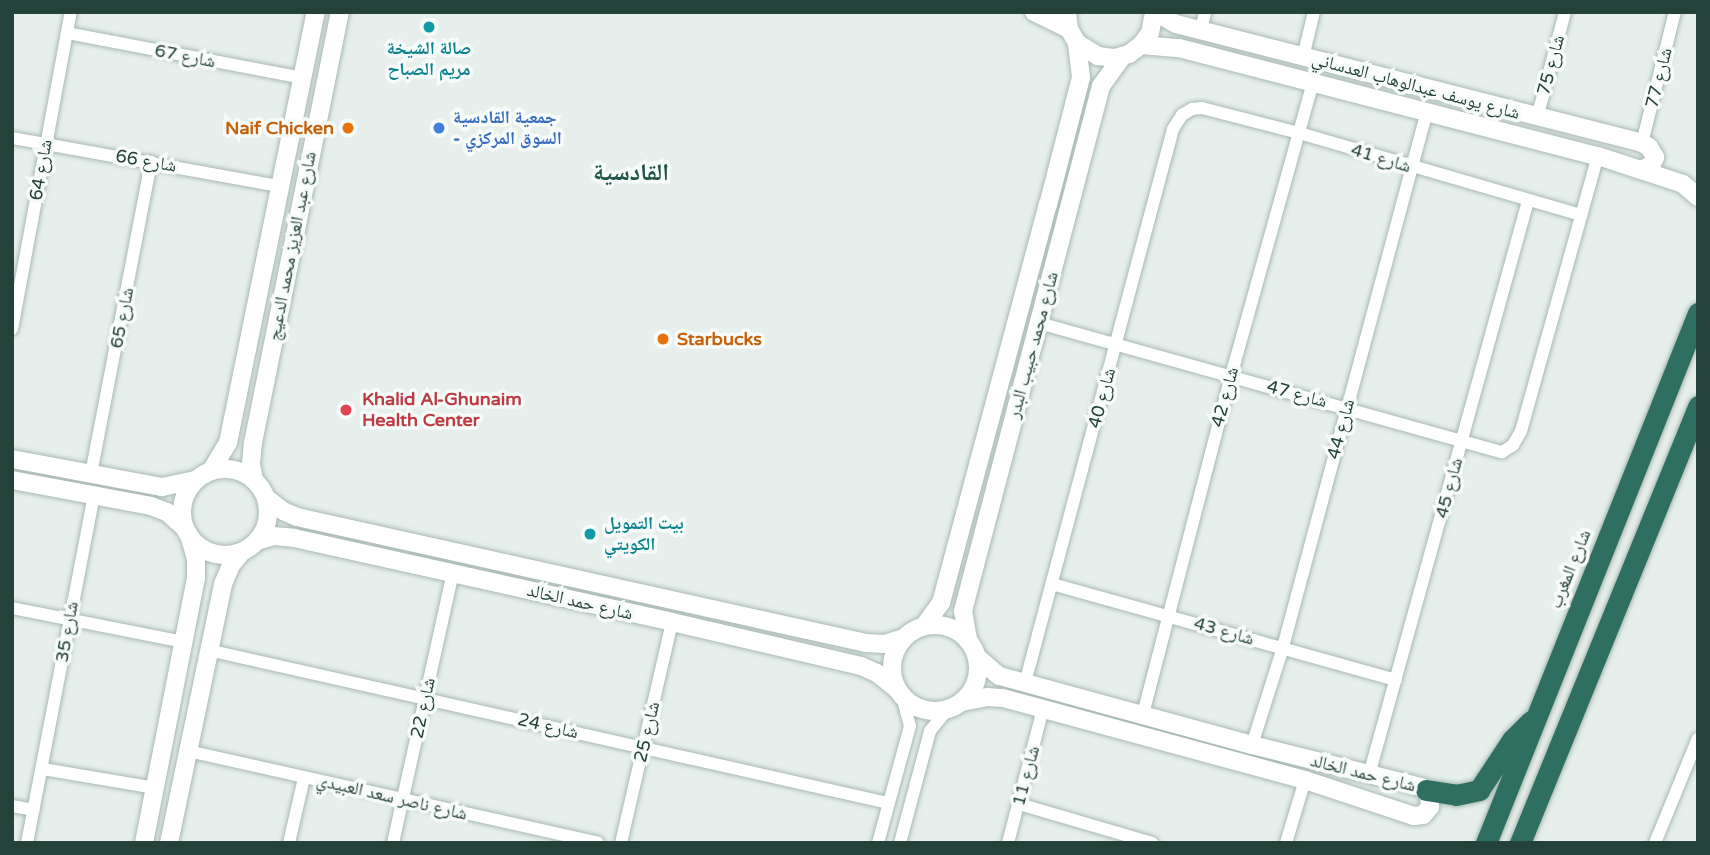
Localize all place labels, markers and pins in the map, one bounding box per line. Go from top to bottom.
marker: صالة الشيخة مريم الصباح [421,19,437,35]
place label: صالة الشيخة مريم الصباح [387,38,471,80]
place label: جمعية القادسية - السوق المركزي [453,107,562,150]
place label: Naif Chicken [225,117,334,139]
marker: Naif Chicken [340,120,356,136]
marker: جمعية القادسية - السوق المركزي [431,120,447,136]
place label: Starbucks [677,328,762,350]
marker: Starbucks [655,331,671,347]
place label: Khalid Al-Ghunaim Health Center [362,389,522,432]
marker: Khalid Al-Ghunaim Health Center [336,400,356,420]
place label: بيت التمويل الكويتي [604,513,684,556]
marker: بيت التمويل الكويتي [582,526,598,542]

